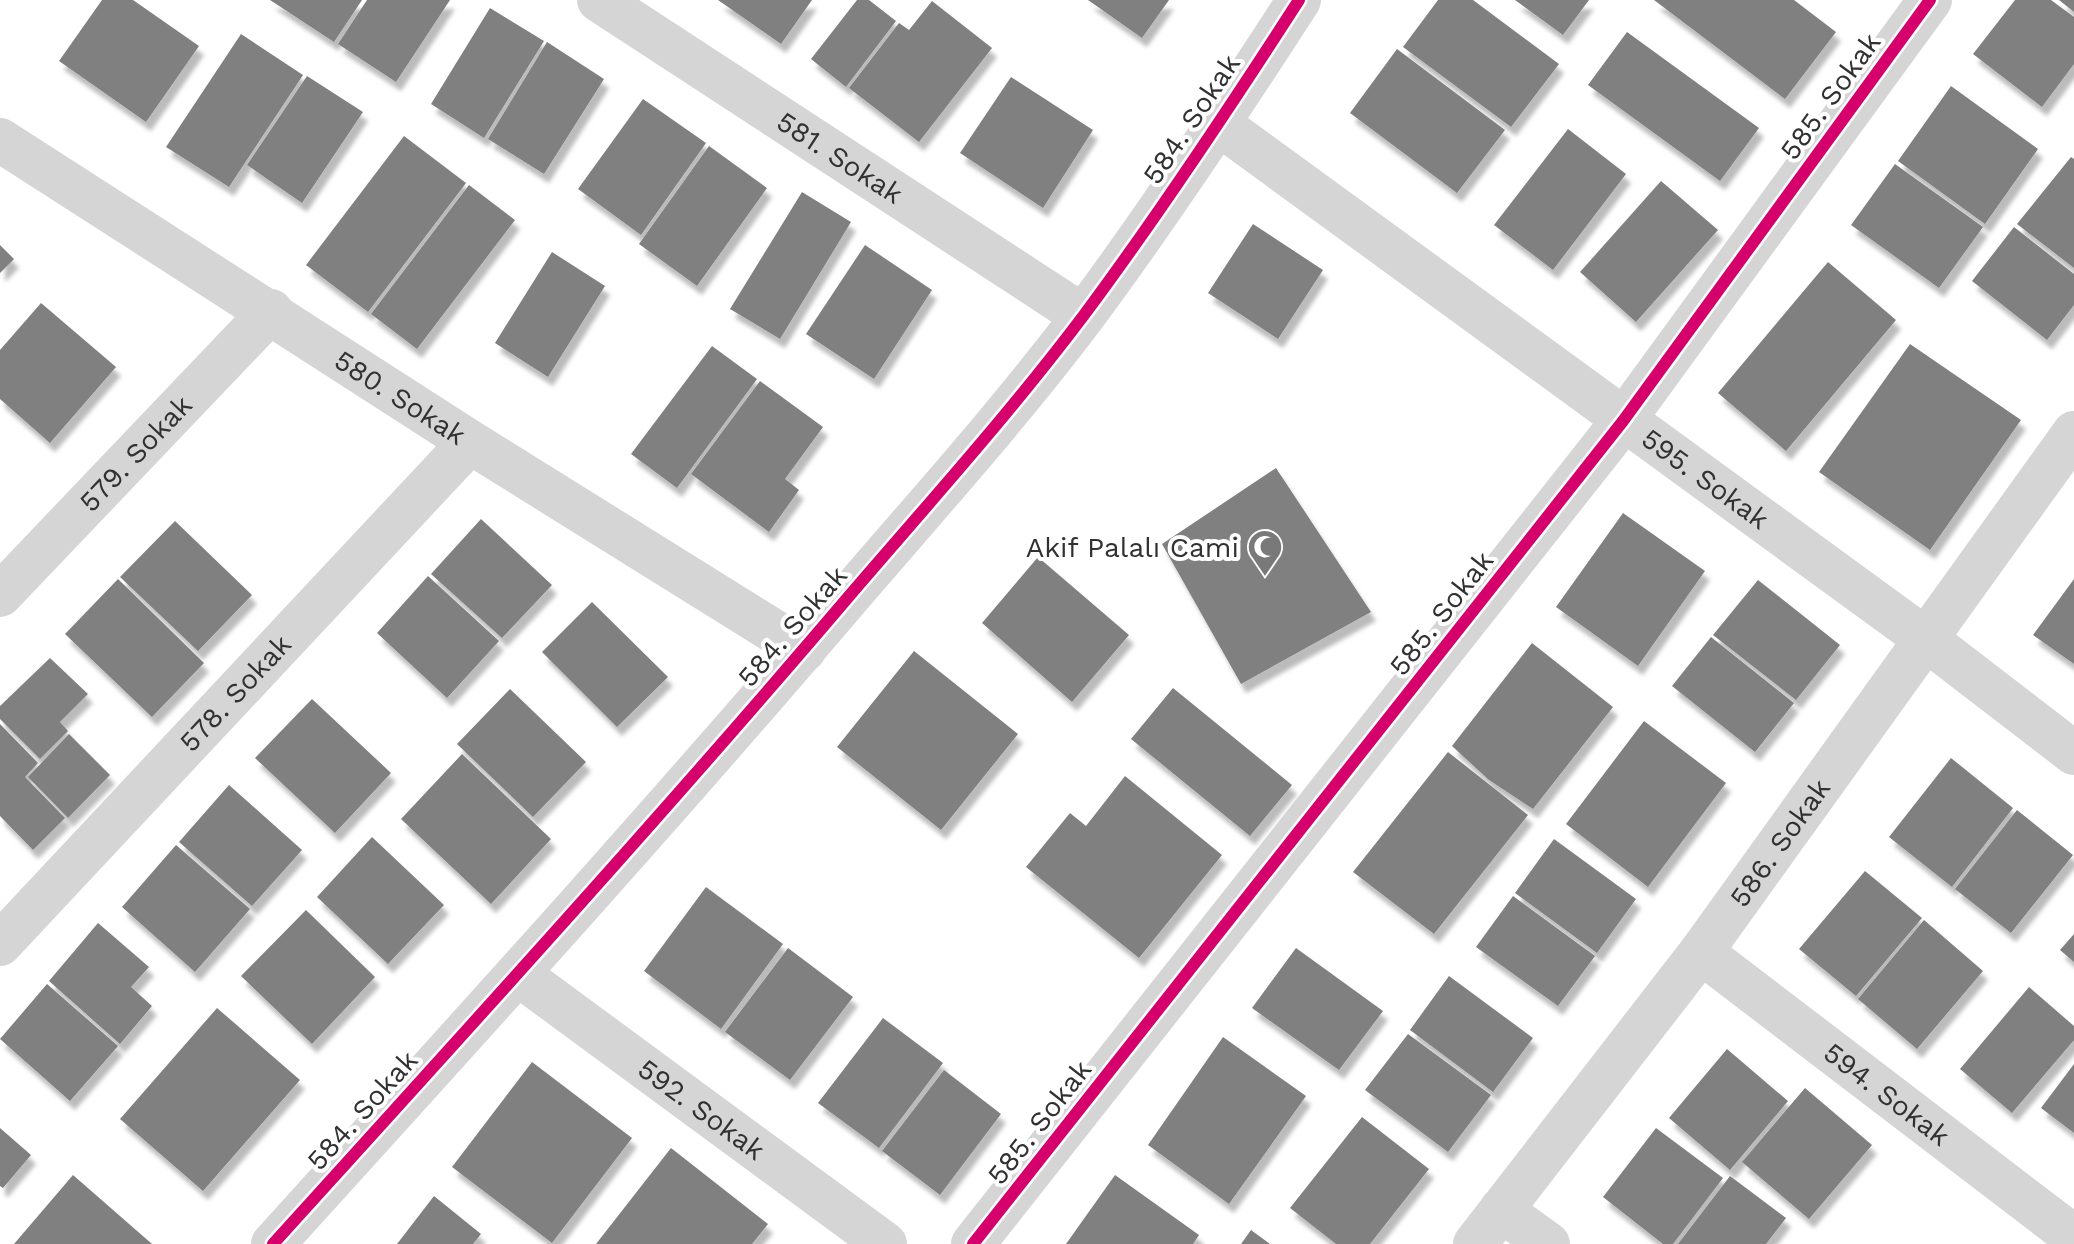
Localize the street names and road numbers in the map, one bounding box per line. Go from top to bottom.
street label: 585. Sokak [1773,26,1888,166]
street label: 584. Sokak [1136,48,1247,190]
street label: 581. Sokak [771,105,909,211]
street label: 580. Sokak [328,343,472,452]
street label: 579. Sokak [73,389,199,518]
street label: 595. Sokak [1635,422,1775,536]
street label: 585. Sokak [1383,544,1500,682]
street label: 584. Sokak [731,559,854,694]
street label: 578. Sokak [173,628,298,758]
street label: 586. Sokak [1723,772,1837,913]
street label: 594. Sokak [1817,1036,1956,1153]
street label: 584. Sokak [300,1044,425,1177]
street label: 592. Sokak [632,1052,771,1167]
street label: 585. Sokak [981,1053,1098,1191]

